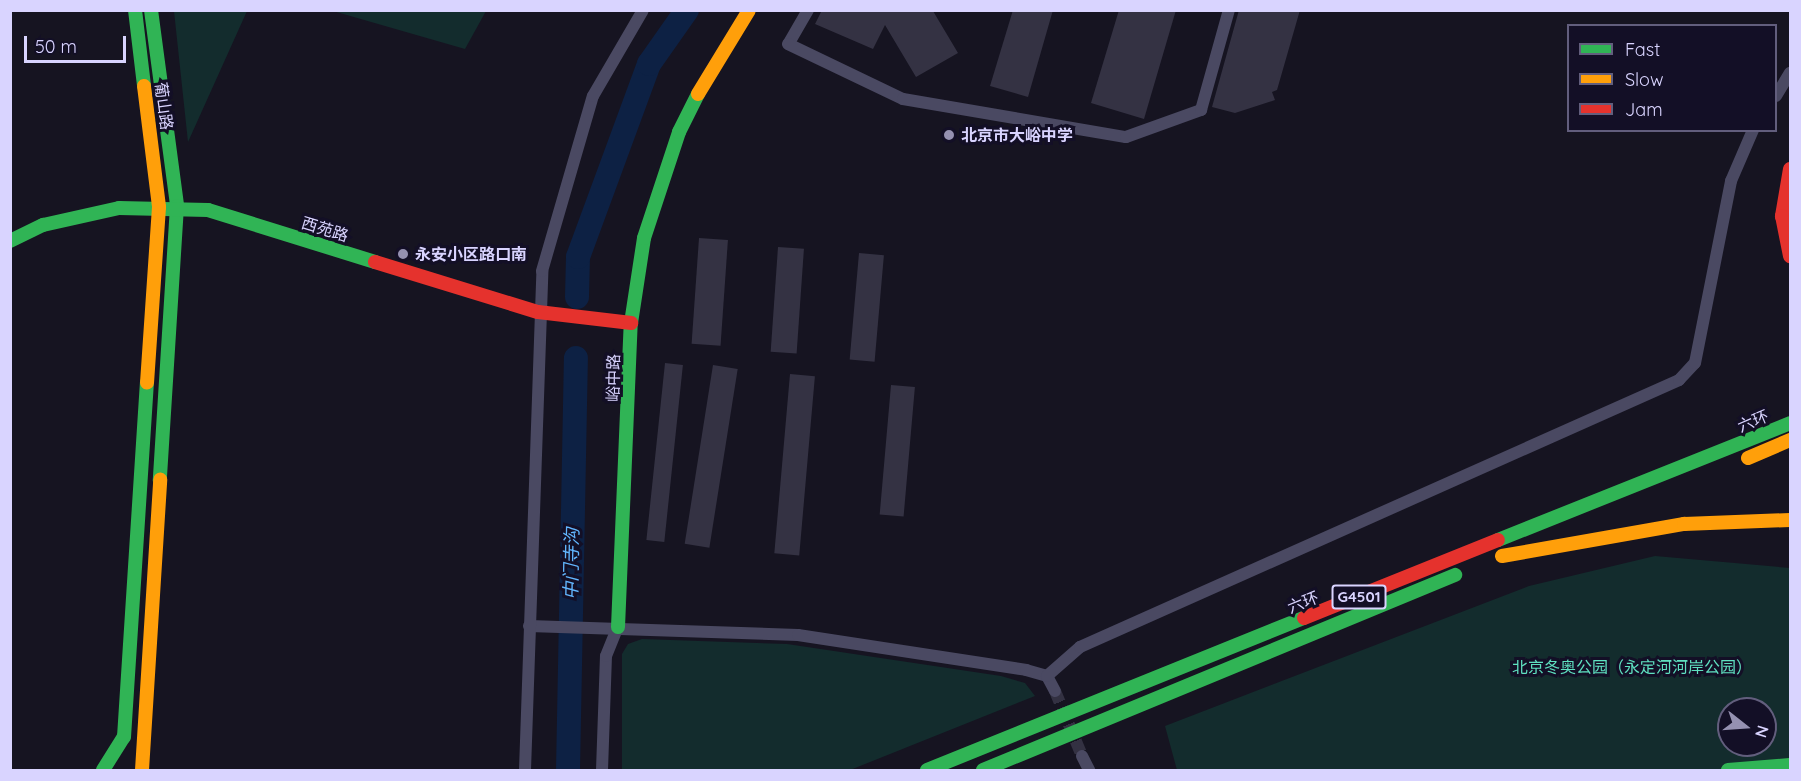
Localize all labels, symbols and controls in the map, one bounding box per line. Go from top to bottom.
scale bar [27,24,129,62]
legend [1567,24,1777,132]
text: 50 m [35,35,77,58]
text: Fast [1625,38,1660,61]
text: Slow [1625,68,1663,91]
street label: 葡山路 [151,81,177,131]
text: Jam [1625,98,1663,121]
place label: 北京市大峪中学 [961,125,1073,145]
marker: 北京市大峪中学 [942,128,956,142]
street label: 西苑路 [299,213,351,245]
place label: 永安小区路口南 [415,244,527,264]
marker: 永安小区路口南 [396,247,410,261]
street label: 峪中路 [603,354,623,402]
street label: 六环 [1735,406,1771,436]
water label: 中门寺沟 [561,528,583,600]
road number: G4501 [1330,585,1388,609]
street label: 六环 [1285,587,1321,617]
park label: 北京冬奥公园（永定河河岸公园） [1512,657,1752,677]
north arrow [1717,697,1777,757]
text: N [1751,723,1774,740]

